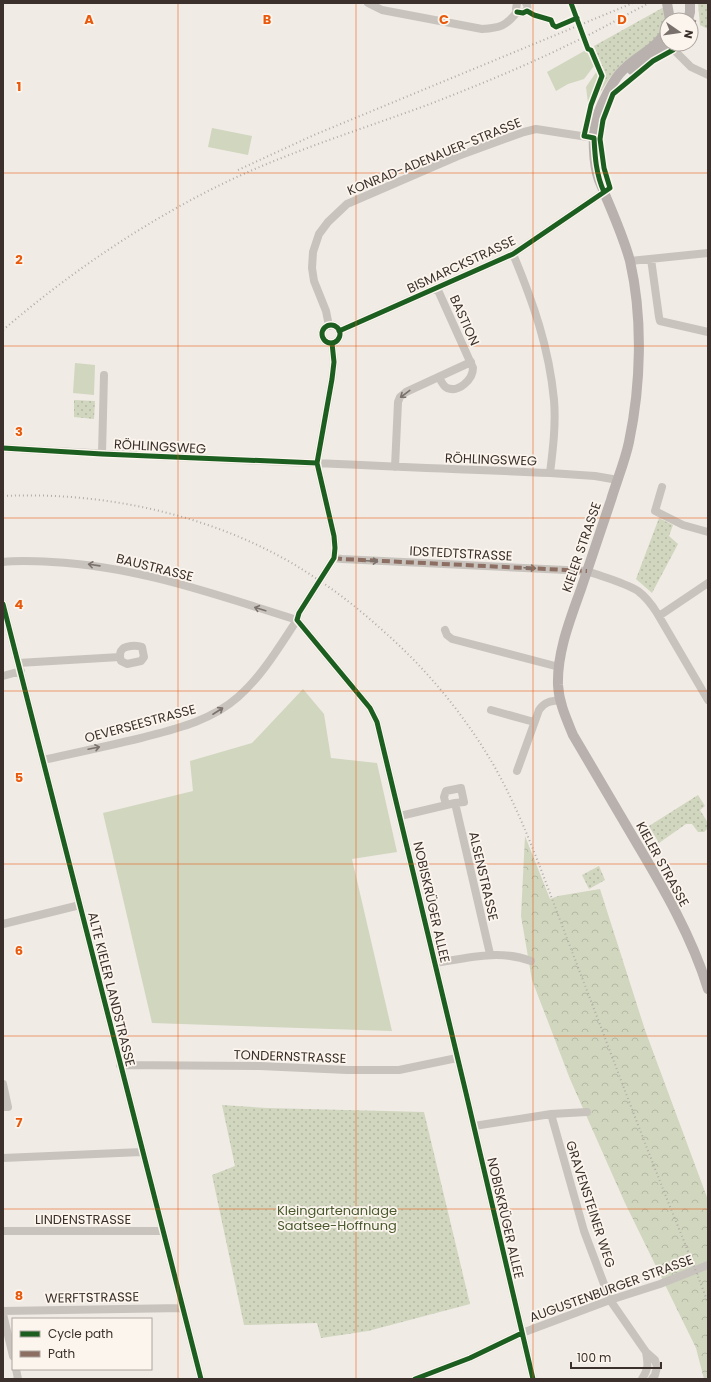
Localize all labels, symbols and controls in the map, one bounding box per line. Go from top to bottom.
text: A [84,10,94,29]
text: B [263,10,272,29]
text: C [439,10,449,29]
text: D [617,10,627,29]
north arrow [659,12,699,52]
text: N [680,28,697,40]
text: 1 [17,77,21,96]
street label: KONRAD-ADENAUER-STRASSE [344,113,524,200]
street label: BISMARCKSTRASSE [404,231,519,298]
text: 2 [15,250,23,269]
street label: BASTION [445,292,484,349]
one-way arrow [400,389,410,398]
text: 3 [15,422,23,441]
street label: RÖHLINGSWEG [113,435,207,458]
street label: RÖHLINGSWEG [445,448,537,471]
street label: KIELER STRASSE [557,499,606,595]
street label: IDSTEDTSTRASSE [409,541,513,566]
street label: BAUSTRASSE [114,549,195,586]
one-way arrow [365,557,378,565]
one-way arrow [87,561,100,569]
one-way arrow [523,565,536,572]
text: 4 [15,595,24,614]
one-way arrow [253,605,266,612]
street label: OEVERSEESTRASSE [82,699,198,747]
one-way arrow [212,707,223,715]
one-way arrow [88,744,101,752]
text: 5 [15,768,23,787]
street label: KIELER STRASSE [631,818,694,910]
street label: ALSENSTRASSE [464,830,503,923]
street label: NOBISKRÜGER ALLEE [408,840,455,965]
street label: ALTE KIELER LANDSTRASSE [83,910,140,1068]
text: 6 [15,941,23,960]
street label: TONDERNSTRASSE [233,1045,347,1068]
text: 7 [16,1113,23,1132]
street label: GRAVENSTEINER WEG [561,1138,620,1270]
street label: NOBISKRÜGER ALLEE [482,1156,529,1281]
park label: Kleingartenanlage Saatsee-Hoffnung [277,1201,397,1235]
street label: LINDENSTRASSE [35,1210,131,1229]
street label: AUGUSTENBURGER STRASSE [527,1250,696,1327]
text: 8 [15,1286,23,1305]
street label: WERFTSTRASSE [45,1287,139,1308]
legend [12,1318,152,1370]
text: Cycle path [48,1325,113,1342]
scale bar [571,1344,661,1370]
text: Path [48,1345,75,1362]
text: 100 m [577,1349,611,1366]

